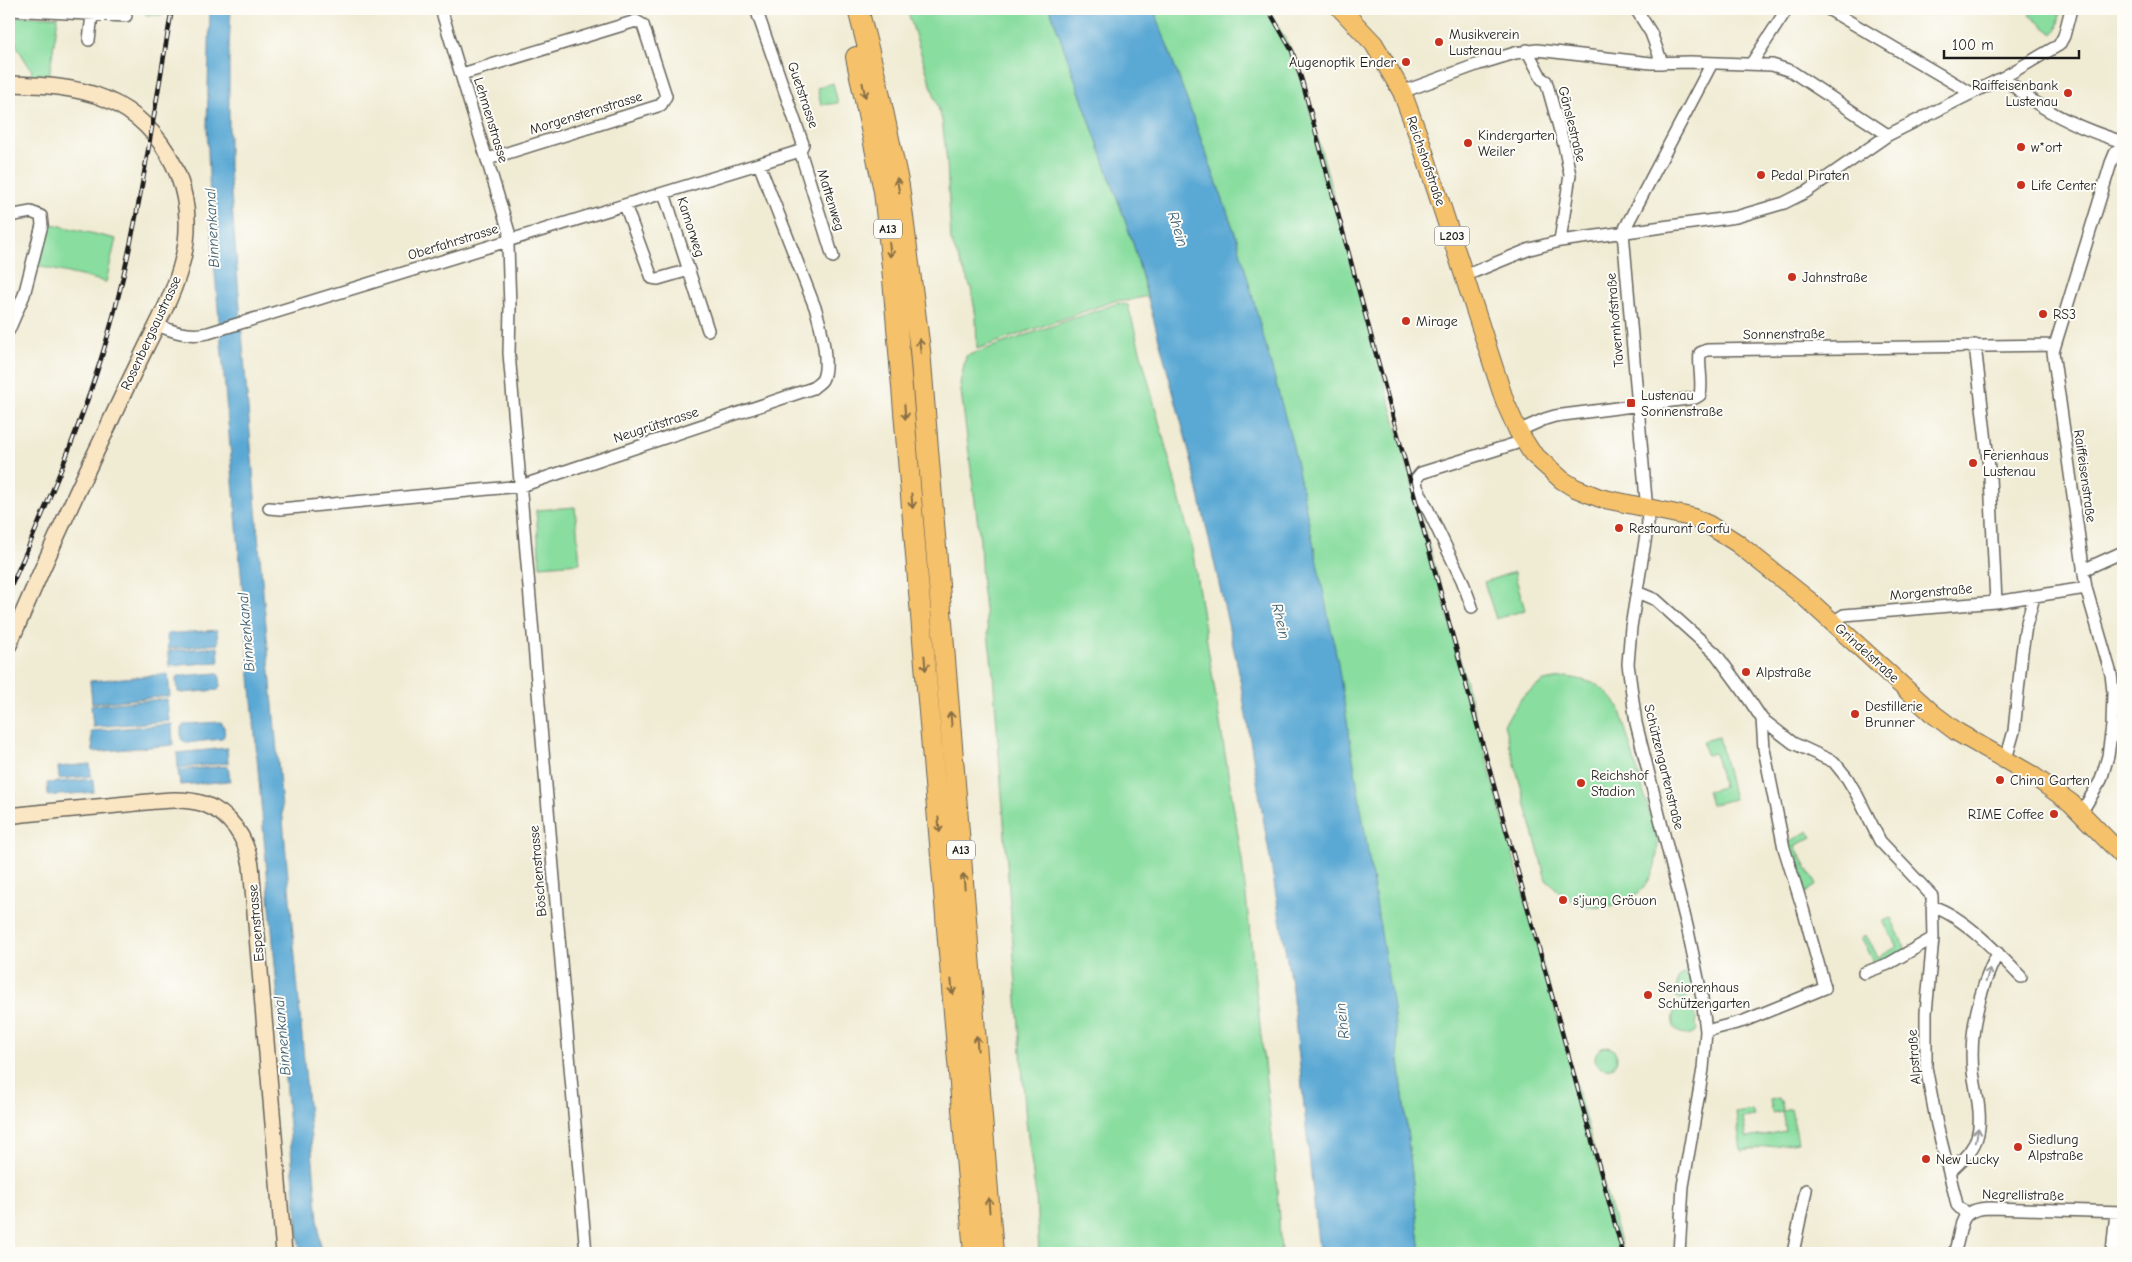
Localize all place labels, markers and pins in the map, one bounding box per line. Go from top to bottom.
place label: Musikverein Lustenau [1449,26,1519,59]
marker: Musikverein Lustenau [1433,36,1445,48]
place label: Augenoptik Ender [1289,54,1396,71]
marker: Augenoptik Ender [1400,56,1412,68]
place label: Raiffeisenbank Lustenau [1972,77,2058,110]
marker: Raiffeisenbank Lustenau [2062,87,2074,99]
place label: Kindergarten Weiler [1478,127,1555,160]
marker: Kindergarten Weiler [1462,137,1474,149]
place label: w*ort [2031,139,2063,156]
marker: w*ort [2015,141,2027,153]
place label: Pedal Piraten [1771,167,1850,184]
marker: Pedal Piraten [1755,169,1767,181]
place label: Life Center [2031,177,2096,194]
marker: Life Center [2015,179,2027,191]
place label: Jahnstraße [1802,269,1868,286]
marker: Jahnstraße [1786,271,1798,283]
place label: RS3 [2053,306,2076,323]
marker: RS3 [2037,308,2049,320]
place label: Mirage [1416,313,1458,330]
marker: Mirage [1400,315,1412,327]
place label: Lustenau Sonnenstraße [1641,387,1723,420]
marker: Lustenau Sonnenstraße [1625,397,1637,409]
place label: Ferienhaus Lustenau [1983,447,2049,480]
marker: Ferienhaus Lustenau [1967,457,1979,469]
place label: Restaurant Corfu [1629,520,1730,537]
marker: Restaurant Corfu [1613,522,1625,534]
place label: Alpstraße [1756,664,1811,681]
marker: Alpstraße [1740,666,1752,678]
place label: Destillerie Brunner [1865,698,1923,731]
marker: Destillerie Brunner [1849,708,1861,720]
place label: Reichshof Stadion [1591,767,1649,800]
place label: China Garten [2010,772,2090,789]
marker: China Garten [1994,774,2006,786]
marker: Reichshof Stadion [1575,777,1587,789]
place label: RIME Coffee [1968,806,2044,823]
marker: RIME Coffee [2048,808,2060,820]
place label: s'jung Gröuon [1573,892,1657,909]
marker: s'jung Gröuon [1557,894,1569,906]
place label: Seniorenhaus Schützengarten [1658,979,1750,1012]
marker: Seniorenhaus Schützengarten [1642,989,1654,1001]
place label: Siedlung Alpstraße [2028,1131,2083,1164]
marker: Siedlung Alpstraße [2012,1141,2024,1153]
place label: New Lucky [1936,1151,2000,1168]
marker: New Lucky [1920,1153,1932,1165]

